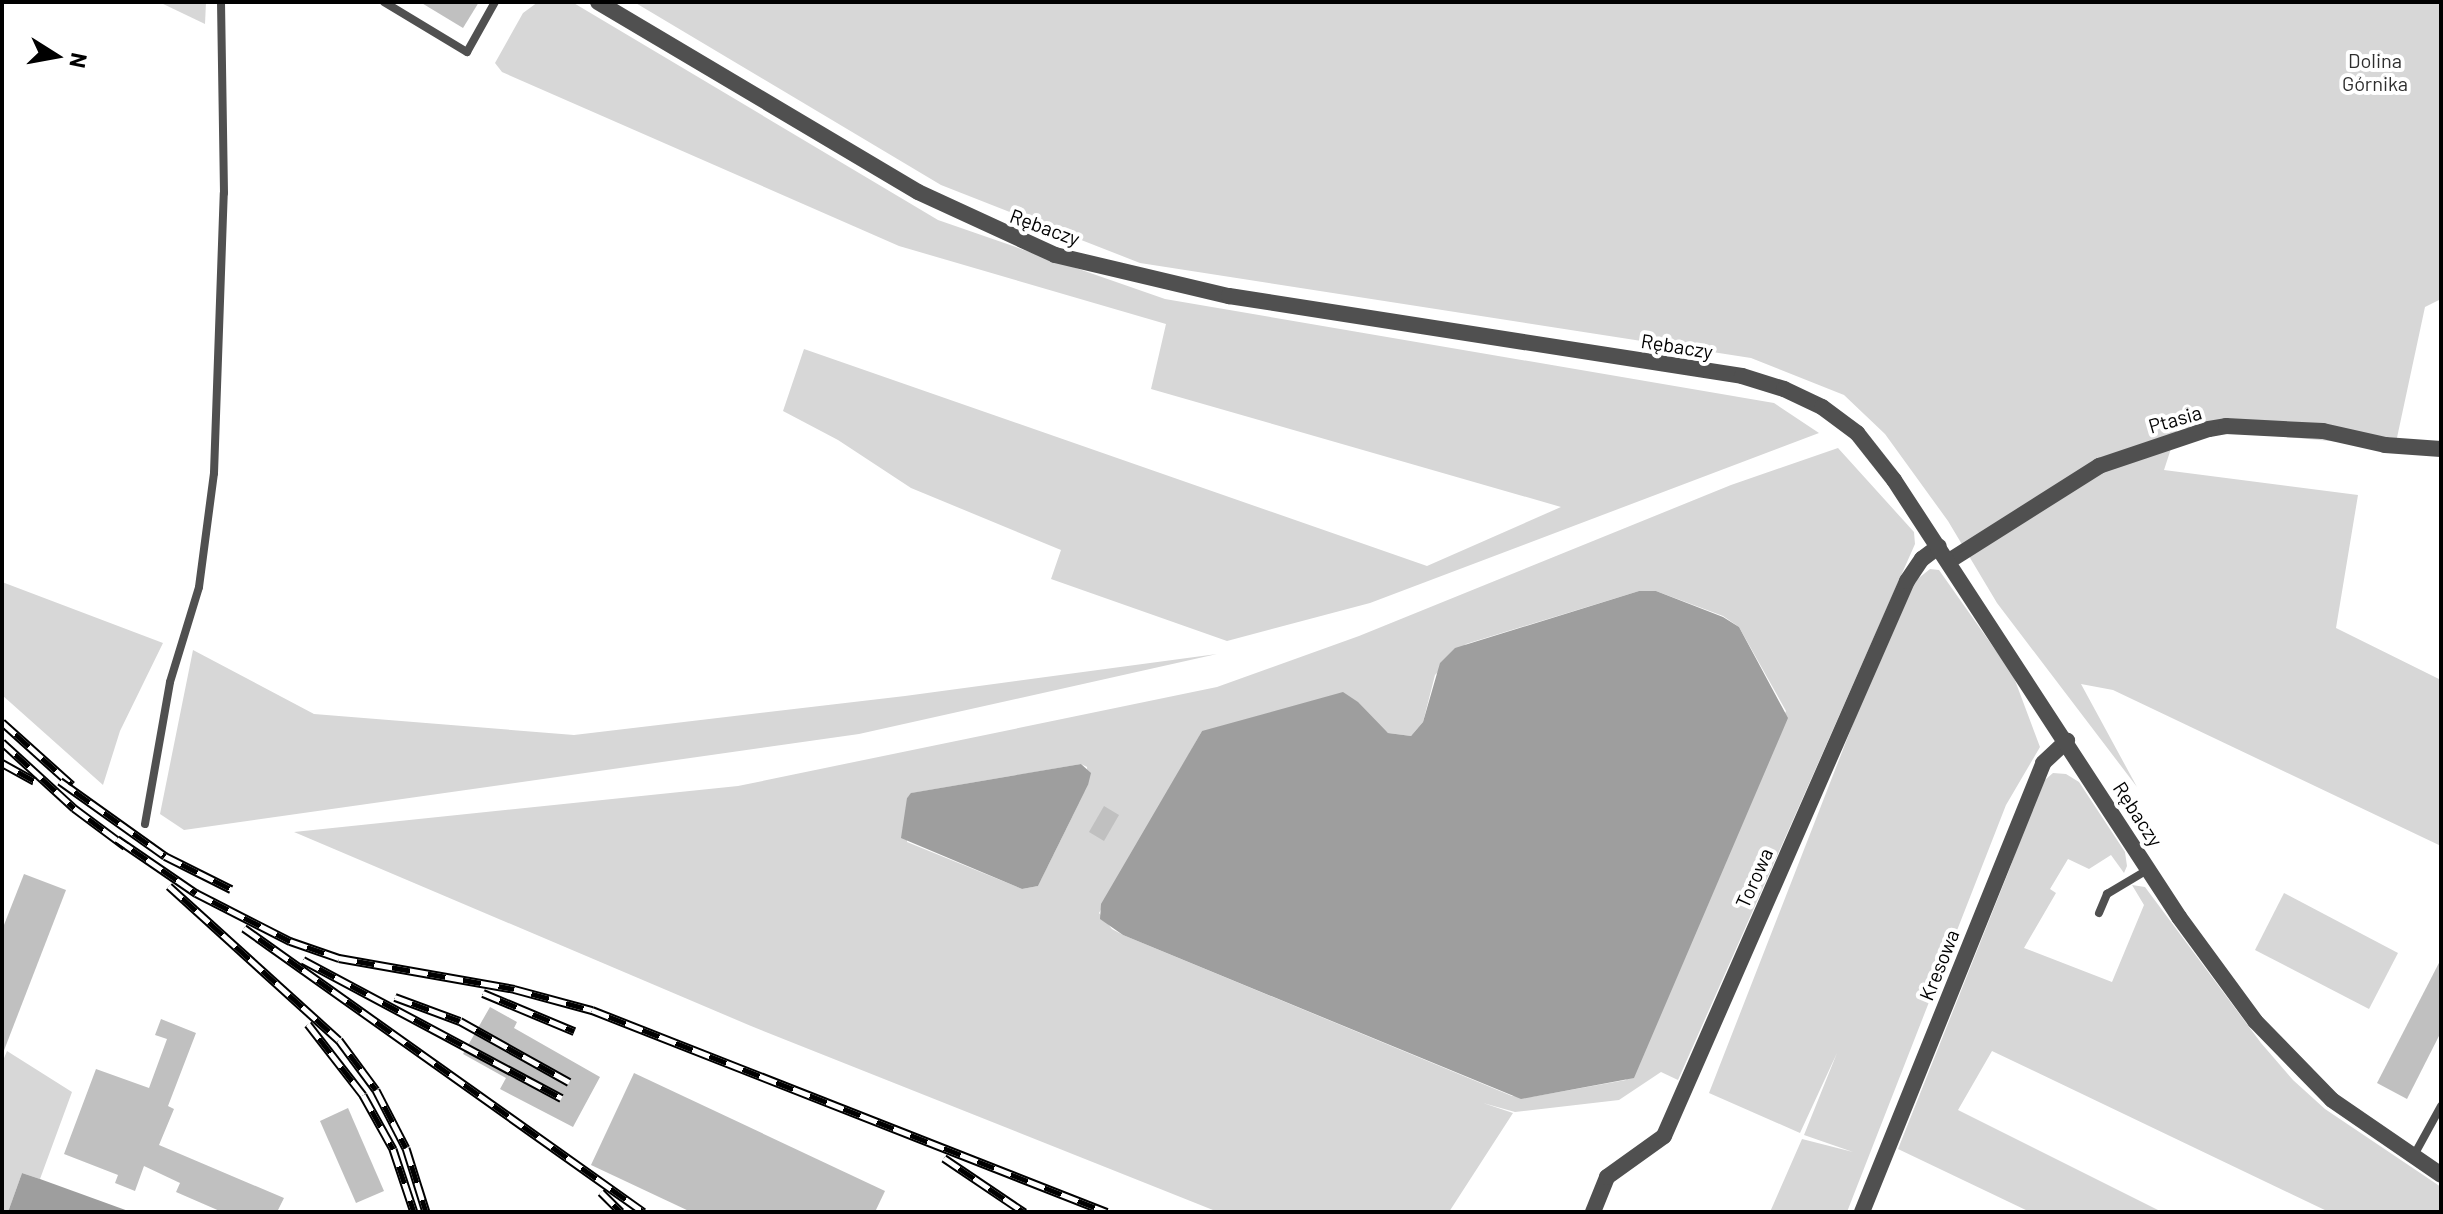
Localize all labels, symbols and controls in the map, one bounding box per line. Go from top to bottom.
north arrow [16,16,96,96]
park label: Dolina Górnika [2342,49,2408,96]
text: N [65,51,94,70]
street label: Rębaczy [1007,203,1083,251]
street label: Rębaczy [1639,328,1715,364]
street label: Ptasia [2146,400,2204,438]
street label: Rębaczy [2108,777,2168,851]
street label: Torowa [1730,844,1778,912]
street label: Kresowa [1914,926,1964,1004]

